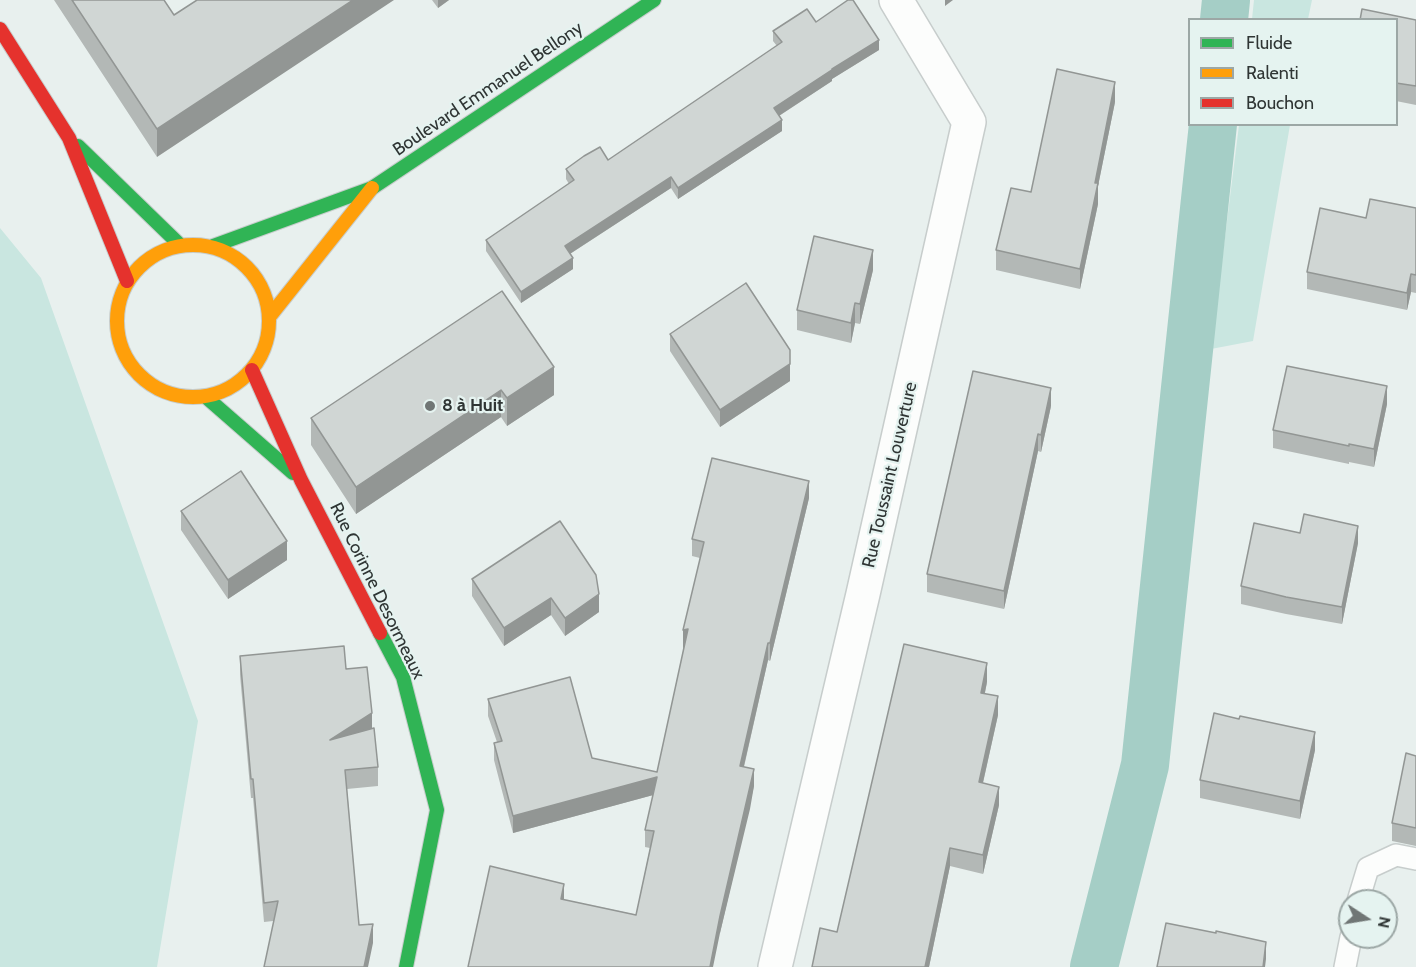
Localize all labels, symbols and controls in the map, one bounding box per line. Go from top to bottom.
street label: Boulevard Emmanuel Bellony [389,17,587,161]
legend [1188,18,1398,126]
text: Fluide [1246,32,1292,54]
text: Ralenti [1246,62,1299,84]
text: Bouchon [1246,92,1314,114]
street label: Rue Toussaint Louverture [858,380,922,570]
place label: 8 à Huit [442,395,503,417]
marker: 8 à Huit [423,399,437,413]
street label: Rue Corinne Desormeaux [325,499,429,683]
north arrow [1338,889,1398,949]
text: N [1374,915,1395,930]

